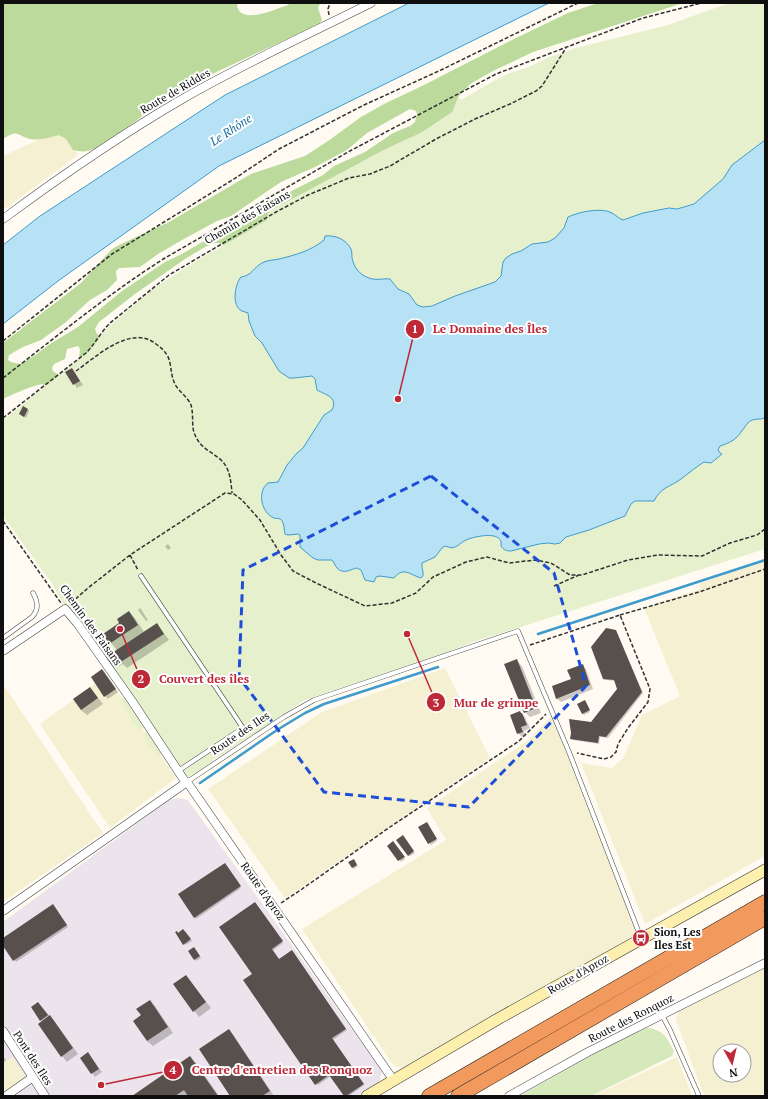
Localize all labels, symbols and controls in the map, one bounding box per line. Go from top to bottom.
street label: Route de Riddes [137,65,213,117]
water label: Le Rhône [206,110,255,149]
street label: Chemin des Faisans [202,187,293,247]
callout: Le Domaine des Îles [405,317,555,341]
text: 1 [412,321,418,336]
text: Le Domaine des Îles [433,321,548,336]
street label: Chemin des Faisans [57,582,125,668]
callout: Couvert des îles [131,667,257,691]
text: 2 [138,671,145,686]
text: Couvert des îles [159,671,250,686]
callout: Mur de grimpe [426,690,546,714]
text: 3 [433,695,440,710]
text: Mur de grimpe [454,695,539,710]
street label: Route des Iles [208,708,272,758]
street label: Route d'Aproz [238,859,288,923]
place label: Sion, Les Iles Est [654,925,701,952]
bus stop icon: Sion, Les Iles Est [631,928,651,948]
street label: Route d'Aproz [545,951,611,997]
street label: Route des Ronquoz [586,991,676,1045]
street label: Pont des Iles [10,1028,56,1088]
north arrow [712,1043,752,1083]
callout: Centre d'entretien des Ronquoz [163,1058,380,1082]
text: 4 [170,1062,177,1077]
text: Centre d'entretien des Ronquoz [192,1062,372,1077]
text: N [728,1065,738,1081]

